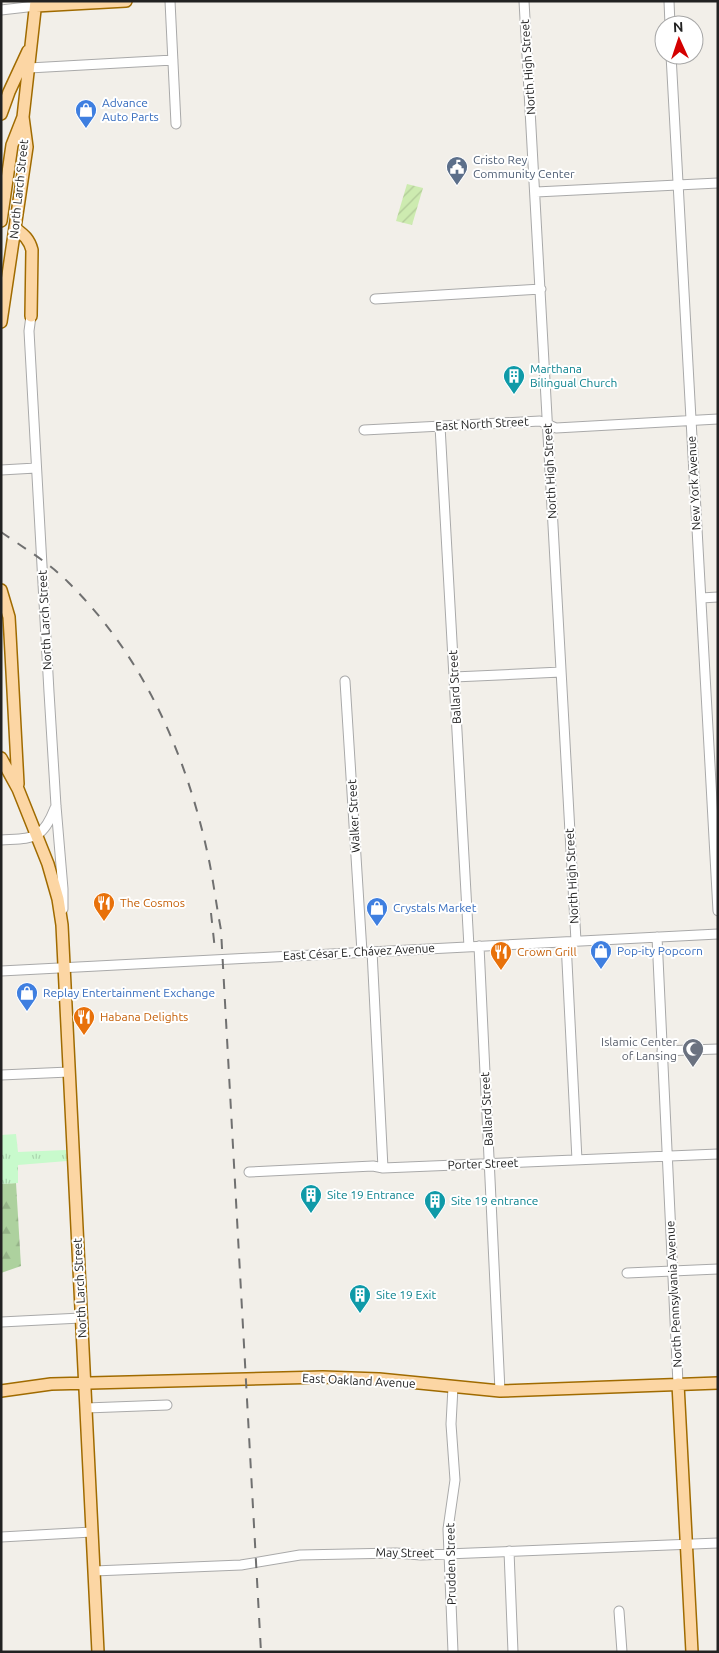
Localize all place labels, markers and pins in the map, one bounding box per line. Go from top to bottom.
place label: Advance Auto Parts [102,96,159,123]
shop icon: Advance Auto Parts [74,98,98,129]
place label: Cristo Rey Community Center [473,153,575,180]
public building icon: Cristo Rey Community Center [445,155,469,186]
place label: Marthana Bilingual Church [530,362,617,389]
building icon: Marthana Bilingual Church [502,364,526,395]
restaurant icon: The Cosmos [92,891,116,922]
place label: The Cosmos [120,896,185,909]
shop icon: Crystals Market [365,896,389,927]
place label: Crystals Market [393,901,477,914]
shop icon: Pop-ity Popcorn [589,939,613,970]
restaurant icon: Crown Grill [489,940,513,971]
place label: Pop-ity Popcorn [617,944,703,957]
place label: Crown Grill [517,945,577,958]
shop icon: Replay Entertainment Exchange [15,981,39,1012]
place label: Replay Entertainment Exchange [43,986,215,999]
restaurant icon: Habana Delights [72,1005,96,1036]
place label: Habana Delights [100,1010,188,1023]
place label: Islamic Center of Lansing [601,1035,677,1062]
mosque icon: Islamic Center of Lansing [681,1037,705,1068]
building icon: Site 19 Entrance [299,1183,323,1214]
place label: Site 19 Entrance [327,1188,415,1201]
building icon: Site 19 entrance [423,1189,447,1220]
place label: Site 19 entrance [451,1194,538,1207]
building icon: Site 19 Exit [348,1283,372,1314]
place label: Site 19 Exit [376,1288,436,1301]

